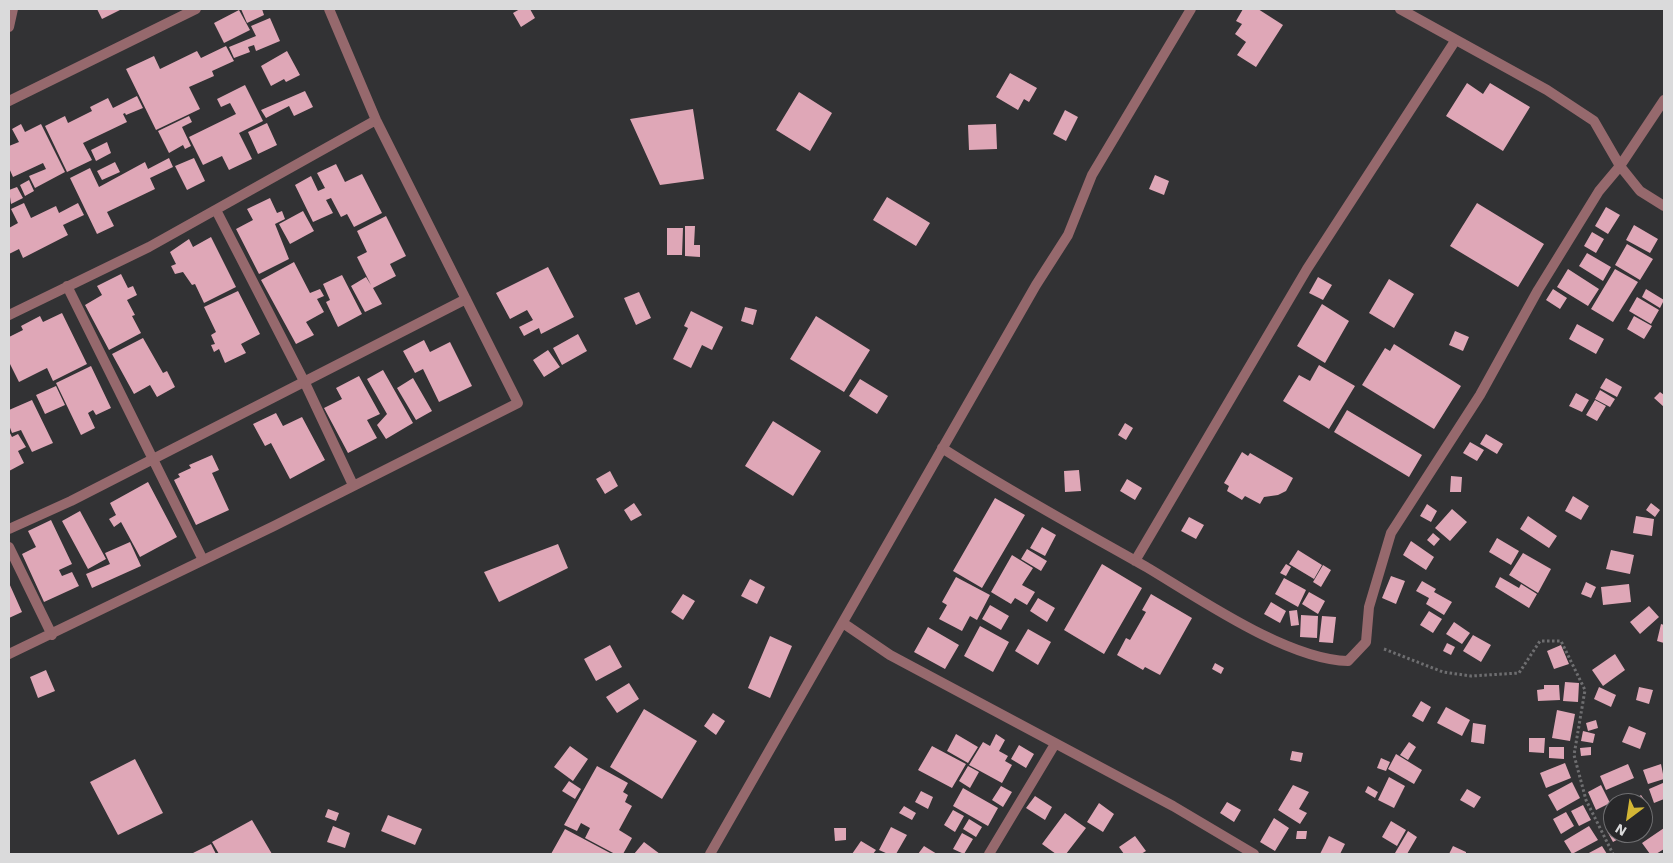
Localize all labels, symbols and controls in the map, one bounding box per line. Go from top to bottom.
north arrow [1603,793,1653,843]
text: N [1612,820,1629,840]

